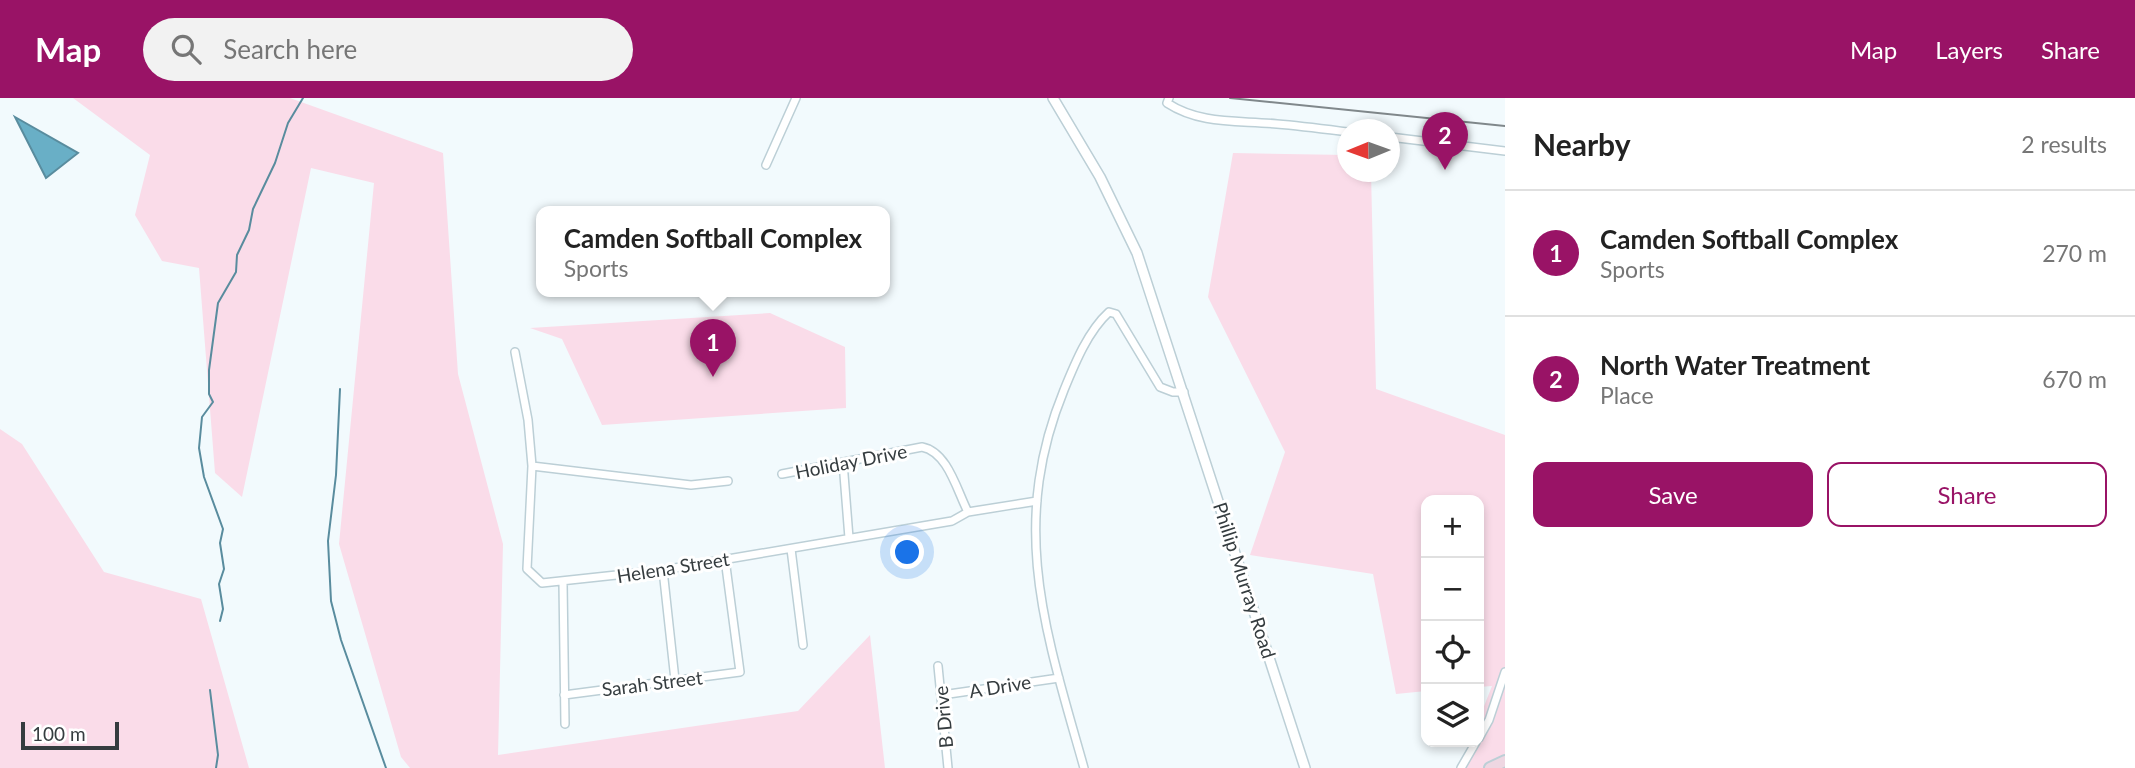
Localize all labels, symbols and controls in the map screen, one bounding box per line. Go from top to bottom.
search box [143,18,633,81]
text: Map [35,29,101,69]
icon: search [167,30,205,68]
text: Search here [223,33,357,65]
text: Map [1850,35,1897,64]
text: Layers [1935,35,2003,64]
text: Share [2041,35,2100,64]
pin: 2 [1422,112,1468,170]
north arrow [1337,119,1400,182]
text: Nearby [1533,126,1631,162]
text: 2 results [2021,130,2107,158]
popup [536,206,890,297]
text: Camden Softball Complex [564,222,862,254]
text: Camden Softball Complex [1600,223,1898,255]
text: 1 [1549,239,1563,267]
text: 270 m [2042,239,2107,267]
text: Sports [564,254,629,282]
text: Sports [1600,255,1665,283]
pin: 1 [690,319,736,377]
text: North Water Treatment [1600,349,1870,381]
text: 2 [1549,365,1563,393]
text: 670 m [2042,365,2107,393]
text: Place [1600,381,1654,409]
street label: Holiday Drive [793,439,909,483]
button: Save [1533,462,1813,527]
button: Share [1827,462,2107,527]
map controls [1421,495,1484,747]
button: + [1421,495,1484,558]
street label: Phillip Murray Road [1209,499,1281,661]
your location [890,535,924,569]
street label: Helena Street [615,547,731,587]
button: − [1421,558,1484,621]
button: locate [1421,621,1484,684]
street label: Sarah Street [600,665,704,701]
street label: A Drive [967,670,1033,702]
button: layers [1421,684,1484,747]
street label: B Drive [929,685,957,749]
scale bar [21,719,119,751]
text: 100 m [32,722,86,745]

